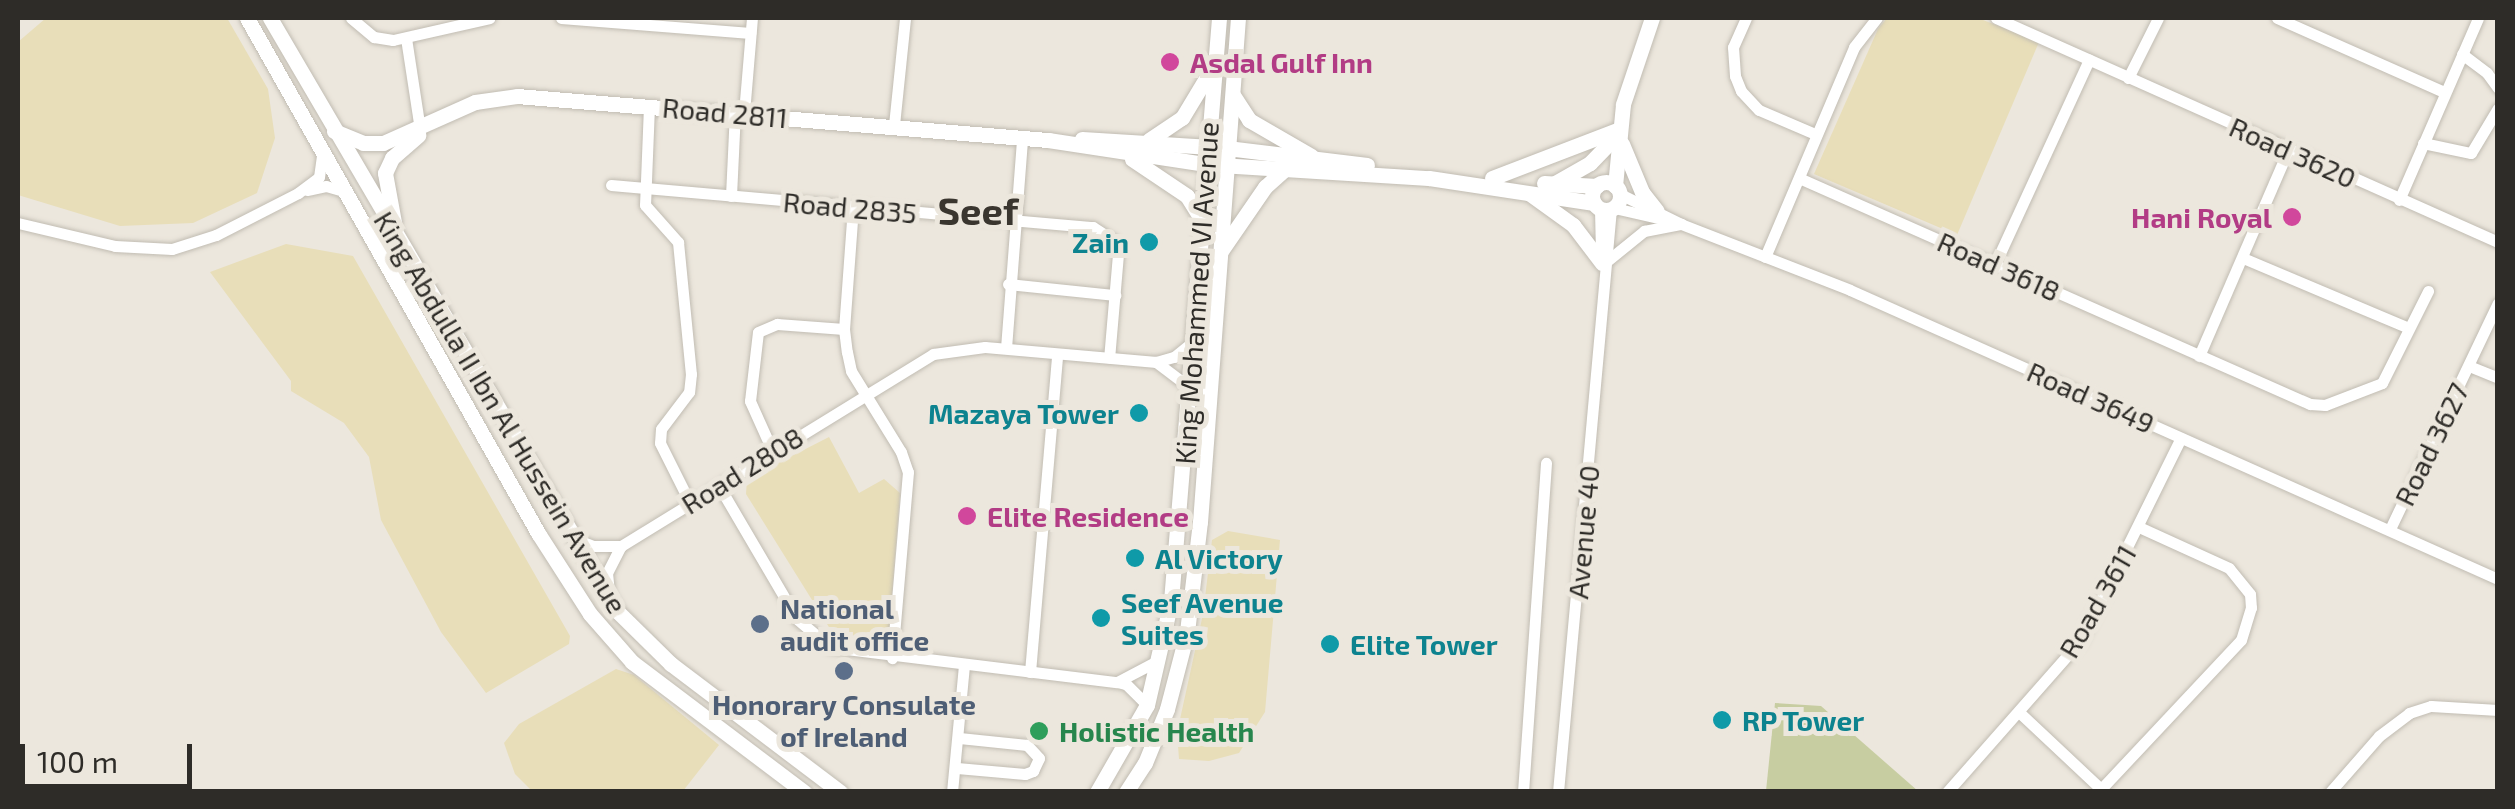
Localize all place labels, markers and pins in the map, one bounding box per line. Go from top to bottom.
place label: Asdal Gulf Inn [1190,45,1374,79]
marker: Asdal Gulf Inn [1159,51,1181,73]
place label: Hani Royal [2131,200,2272,234]
marker: Hani Royal [2281,206,2303,228]
place label: Zain [1072,225,1129,259]
marker: Zain [1138,231,1160,253]
place label: Mazaya Tower [927,396,1119,430]
marker: Mazaya Tower [1128,402,1150,424]
place label: Elite Residence [987,499,1189,533]
marker: Elite Residence [956,505,978,527]
place label: Al Victory [1155,541,1284,575]
marker: Al Victory [1124,547,1146,569]
place label: Seef Avenue Suites [1121,585,1285,651]
place label: National audit office [780,591,929,657]
marker: Seef Avenue Suites [1090,607,1112,629]
marker: National audit office [749,613,771,635]
place label: Elite Tower [1350,627,1498,661]
marker: Elite Tower [1319,633,1341,655]
marker: Honorary Consulate of Ireland [833,660,855,682]
place label: Honorary Consulate of Ireland [712,687,976,753]
place label: RP Tower [1742,703,1865,737]
marker: RP Tower [1711,709,1733,731]
place label: Holistic Health [1059,714,1254,748]
marker: Holistic Health [1028,720,1050,742]

